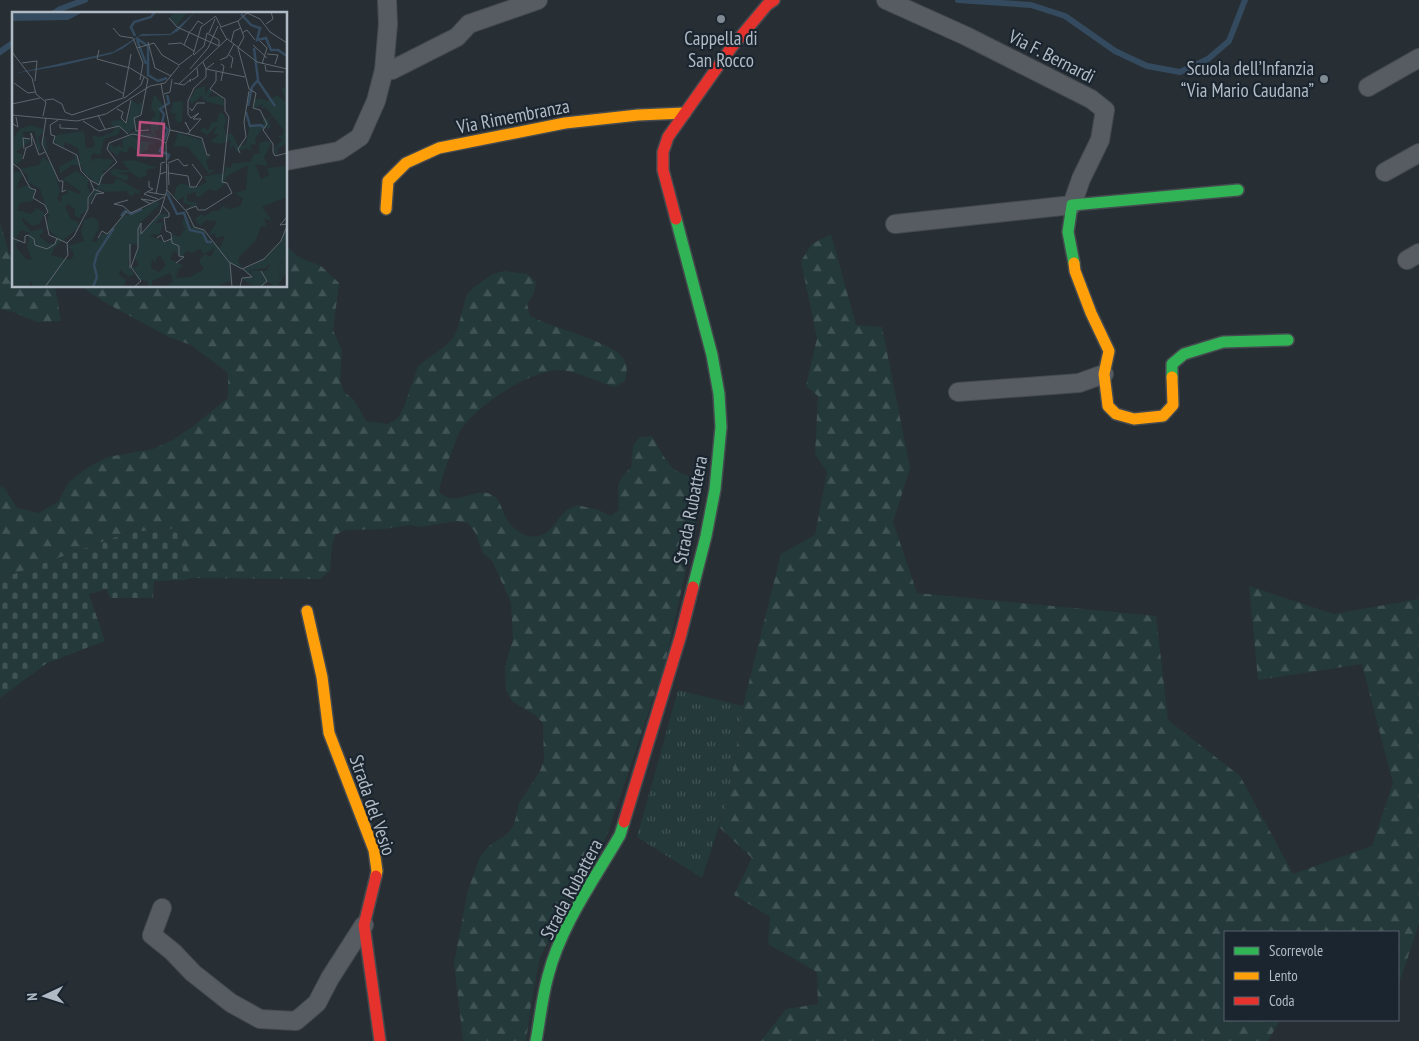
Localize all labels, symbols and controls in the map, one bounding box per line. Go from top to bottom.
inset map [12,12,288,288]
marker: Cappella di San Rocco [715,13,727,25]
street label: Via F. Bernardi [1004,24,1099,88]
place label: Cappella di San Rocco [684,26,758,72]
place label: Scuola dell’Infanzia “Via Mario Caudana” [1181,56,1314,102]
marker: Scuola dell’Infanzia “Via Mario Caudana” [1318,73,1330,85]
street label: Via Rimembranza [454,93,571,139]
street label: Strada Rubattera [668,454,712,566]
street label: Strada del Vesio [345,752,401,858]
street label: Strada Rubattera [535,835,607,943]
legend [1224,931,1399,1021]
text: Scorrevole [1269,941,1323,960]
text: Lento [1269,966,1298,985]
north arrow [20,971,70,1021]
text: Coda [1269,991,1294,1010]
text: N [23,993,41,1001]

